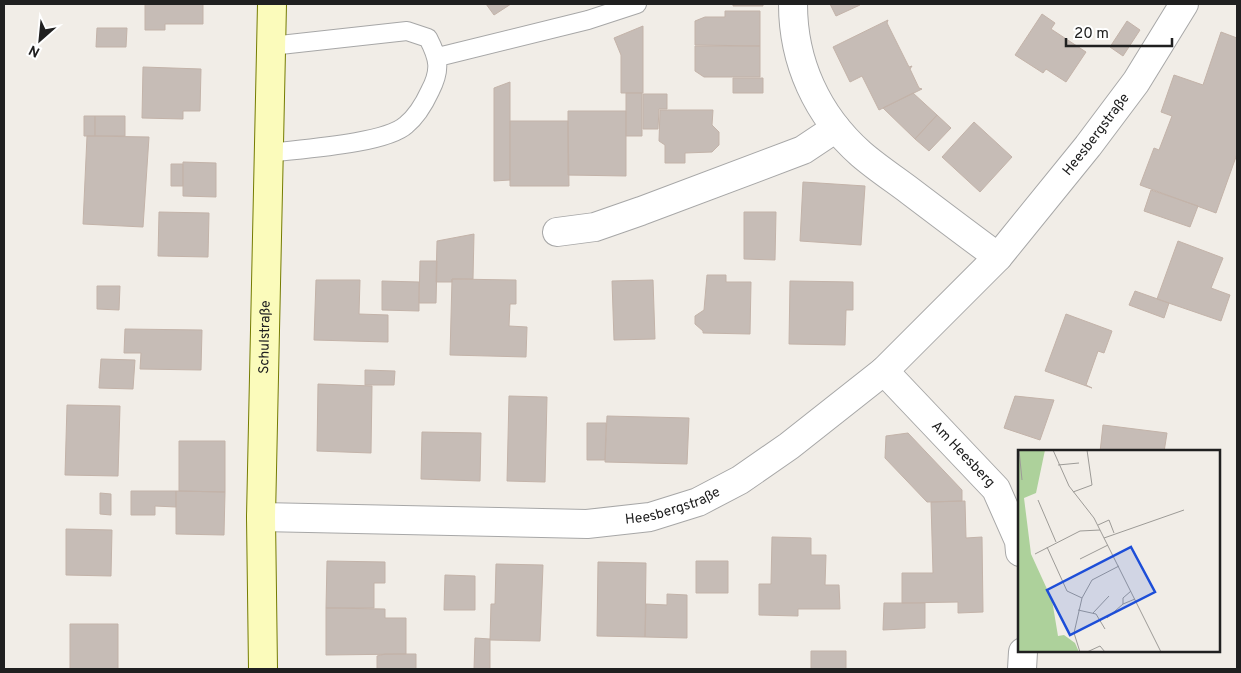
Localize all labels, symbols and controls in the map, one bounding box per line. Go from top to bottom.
north arrow [15,15,65,65]
scale bar [1066,15,1172,47]
text: 20 m [1074,25,1109,44]
text: N [26,40,43,60]
street label: Heesbergstraße [1059,90,1133,179]
street label: Schulstraße [256,300,274,374]
street label: Am Heesberg [928,418,999,491]
inset map [1018,450,1221,653]
street label: Heesbergstraße [624,483,723,528]

